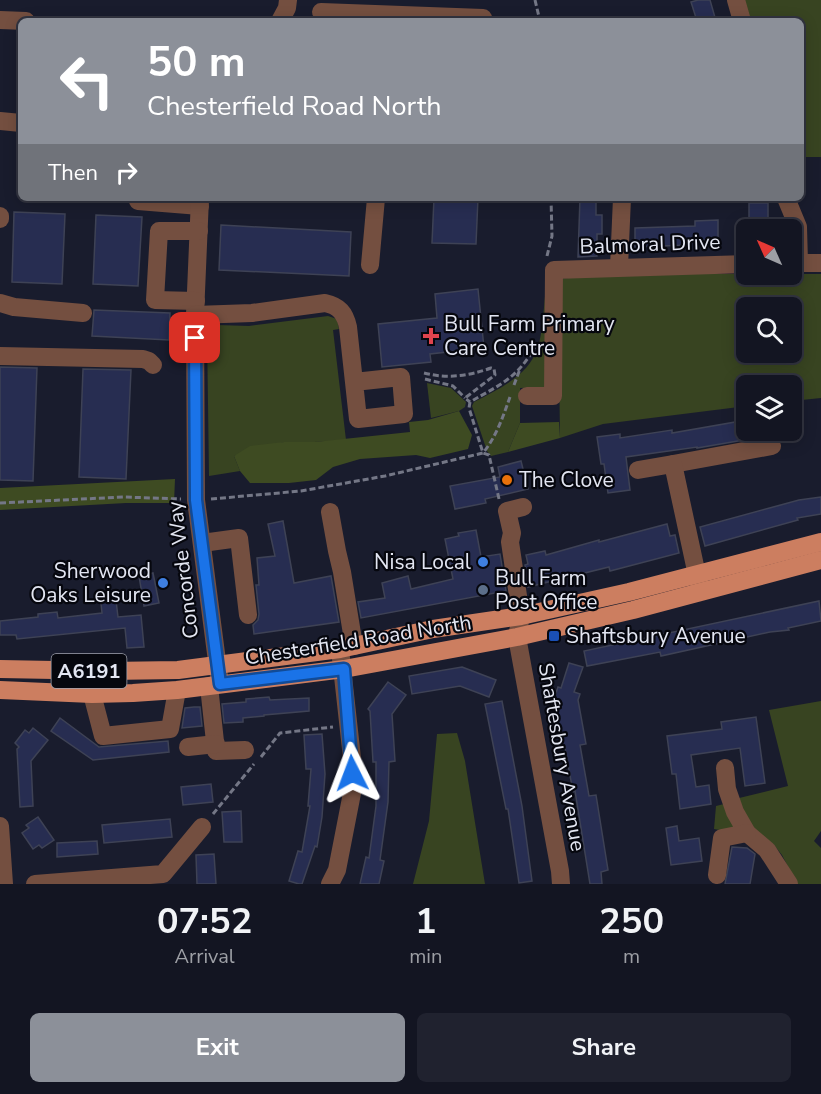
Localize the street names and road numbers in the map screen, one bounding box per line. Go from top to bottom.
street label: Balmoral Drive [579,228,721,260]
street label: Concorde Way [161,500,205,640]
street label: Chesterfield Road North [243,608,473,672]
road number: A6191 [52,654,127,688]
street label: Shaftesbury Avenue [532,661,592,853]

